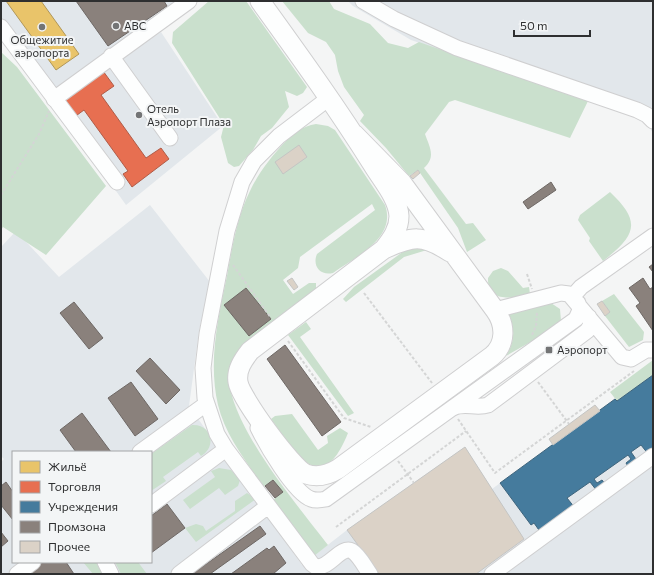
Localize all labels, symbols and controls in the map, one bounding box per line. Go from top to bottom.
scale bar [514,12,590,38]
text: 50 m [520,18,548,32]
place label: ABC [124,19,146,32]
marker: ABC [111,21,121,31]
marker: Общежитие аэропорта [37,22,47,32]
place label: Общежитие аэропорта [10,33,74,59]
place label: Отель Аэропорт Плаза [147,102,231,128]
marker: Отель Аэропорт Плаза [134,110,144,120]
place label: Аэропорт [557,343,607,356]
marker: Аэропорт [544,345,554,355]
legend [12,451,152,563]
text: Жильё [48,459,87,473]
text: Торговля [48,479,101,493]
text: Учреждения [48,499,118,513]
text: Промзона [48,519,106,533]
text: Прочее [48,539,90,553]

